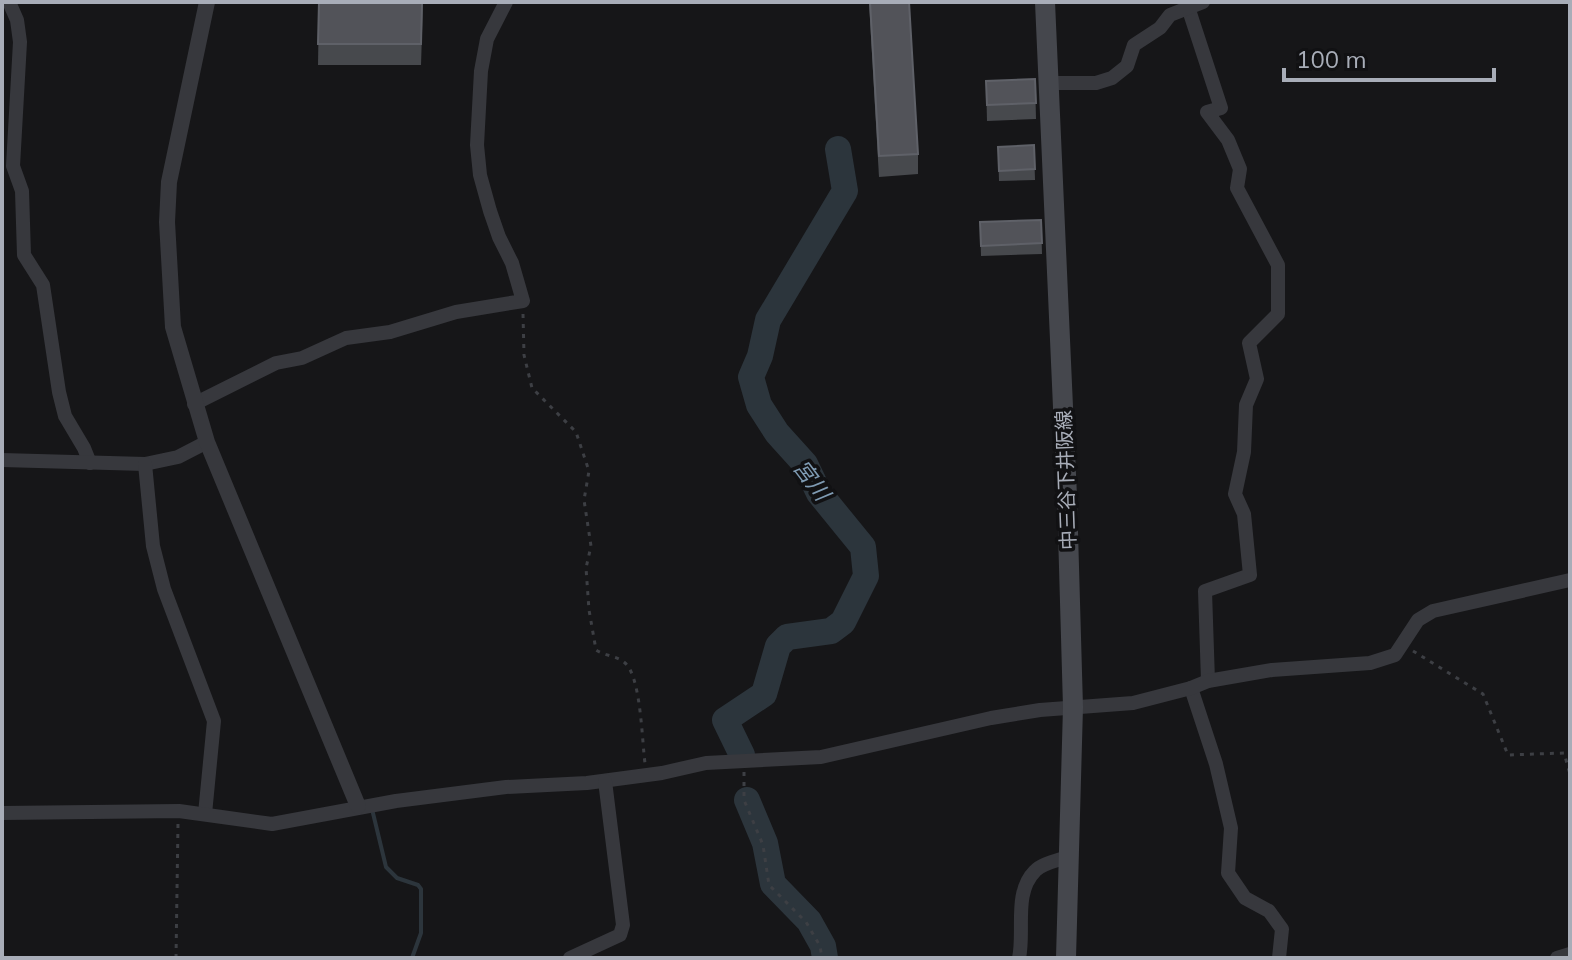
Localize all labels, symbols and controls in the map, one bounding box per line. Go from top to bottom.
scale bar [1284,32,1494,82]
text: 100 m [1296,44,1367,74]
street label: 中三谷下井阪線 [1051,410,1080,550]
water label: 宮川 [788,454,838,508]

